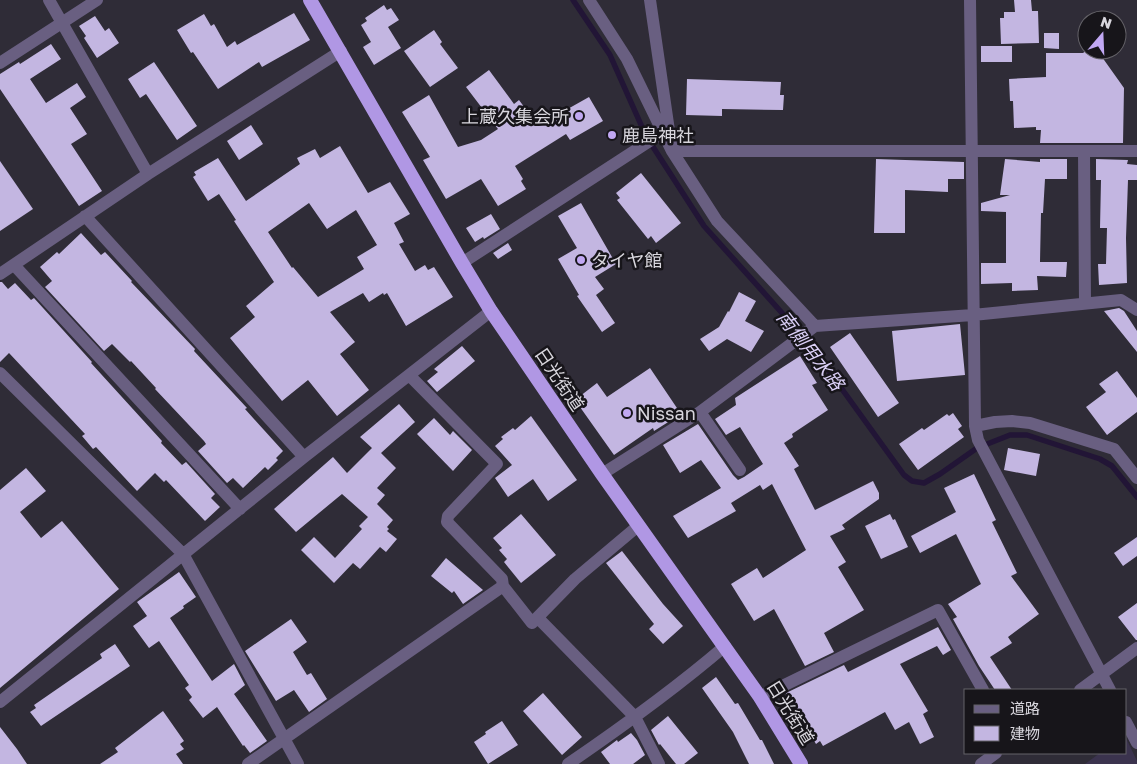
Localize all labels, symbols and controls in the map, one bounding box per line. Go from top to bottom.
north arrow [1077,10,1127,60]
text: N [1099,12,1114,32]
place label: 上蔵久集会所 [461,105,569,127]
marker: 上蔵久集会所 [573,110,585,122]
place label: 鹿島神社 [622,124,694,146]
marker: 鹿島神社 [606,129,618,141]
place label: タイヤ館 [591,249,662,271]
marker: タイヤ館 [575,254,587,266]
water label: 南側用水路 [773,305,851,396]
street label: 日光街道 [531,343,589,415]
place label: Nissan [637,402,696,424]
marker: Nissan [621,407,633,419]
street label: 日光街道 [763,676,819,748]
legend [964,689,1127,754]
text: 道路 [1010,699,1040,717]
text: 建物 [1010,724,1040,742]

